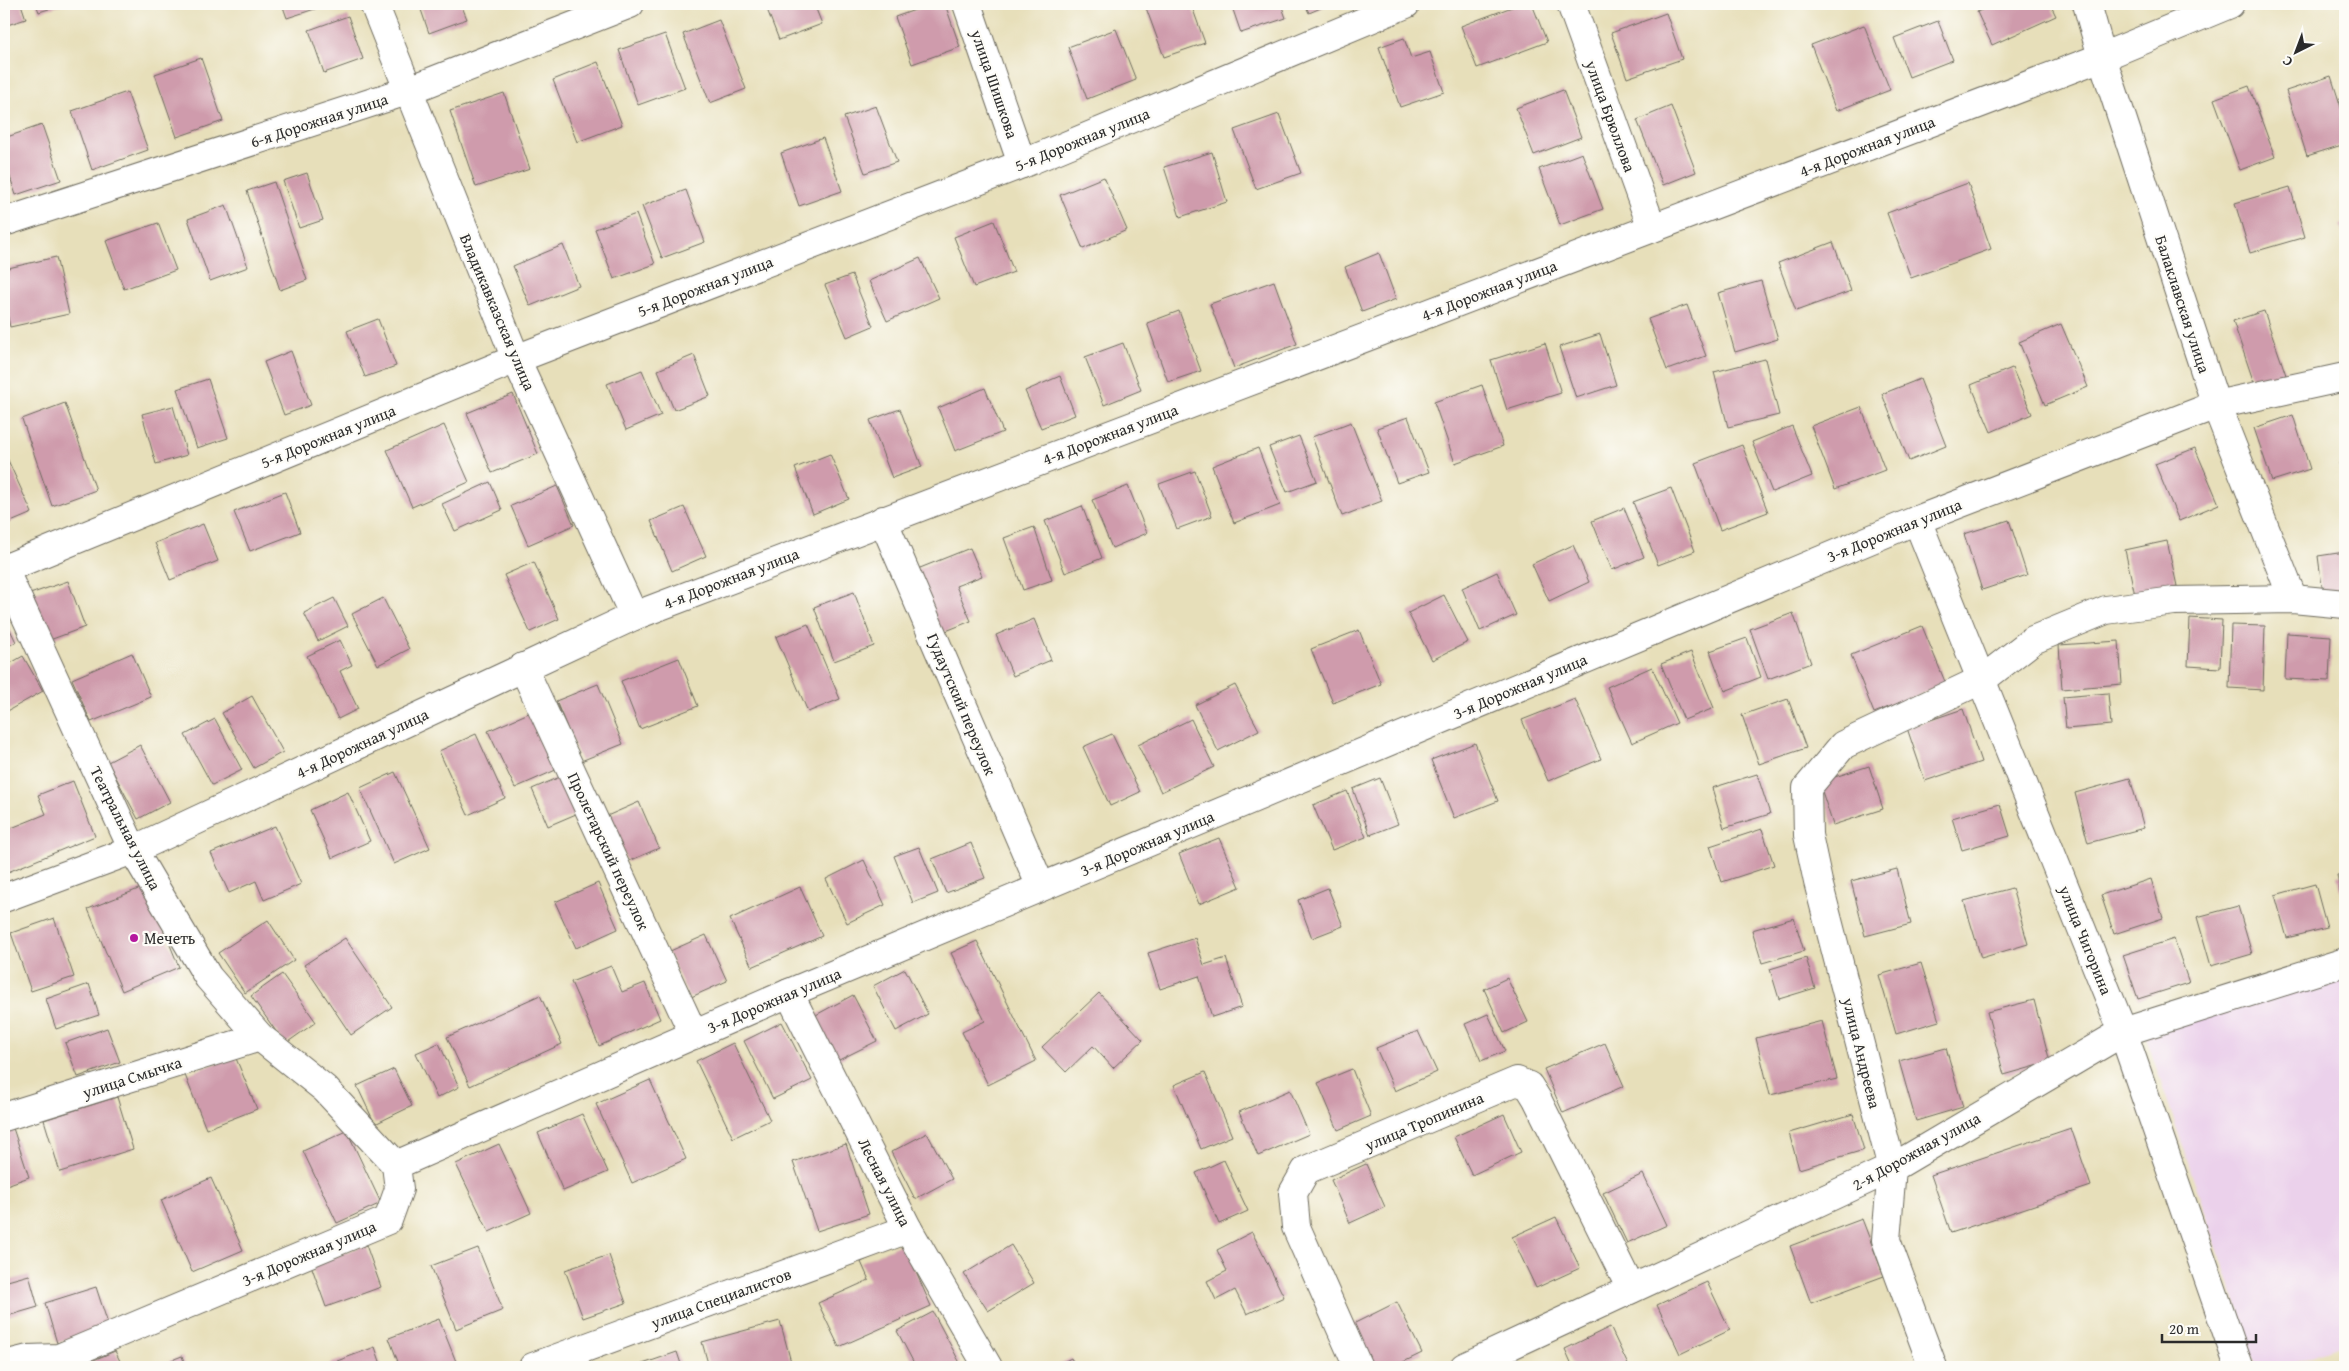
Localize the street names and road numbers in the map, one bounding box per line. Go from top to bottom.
street label: улица Шишкова [965,25,1025,142]
street label: улица Брюллова [1579,56,1642,176]
street label: 6-я Дорожная улица [247,86,391,154]
street label: 5-я Дорожная улица [1011,101,1153,177]
street label: 4-я Дорожная улица [1796,109,1939,183]
street label: Владикавказская улица [454,230,542,395]
street label: Балаклавская улица [2149,232,2217,376]
street label: 5-я Дорожная улица [634,249,777,323]
street label: 4-я Дорожная улица [1418,253,1561,327]
street label: 4-я Дорожная улица [1039,397,1182,471]
street label: 5-я Дорожная улица [257,398,399,474]
street label: 3-я Дорожная улица [1823,492,1965,568]
street label: 4-я Дорожная улица [660,541,803,615]
street label: Гудаутский переулок [921,629,1003,779]
street label: 3-я Дорожная улица [1449,647,1591,725]
street label: 4-я Дорожная улица [292,702,432,784]
street label: Театральная улица [84,762,168,894]
street label: Пролетарский переулок [562,768,656,934]
street label: 3-я Дорожная улица [1076,804,1218,882]
street label: улица Чигорина [2053,881,2119,999]
street label: 3-я Дорожная улица [703,961,845,1039]
street label: улица Андреева [1836,994,1887,1111]
street label: улица Смычка [79,1050,185,1105]
street label: улица Тропинина [1360,1085,1487,1157]
street label: 2-я Дорожная улица [1847,1106,1985,1196]
street label: Лесная улица [852,1134,918,1231]
street label: 3-я Дорожная улица [238,1214,380,1292]
street label: улица Специалистов [647,1261,794,1335]

